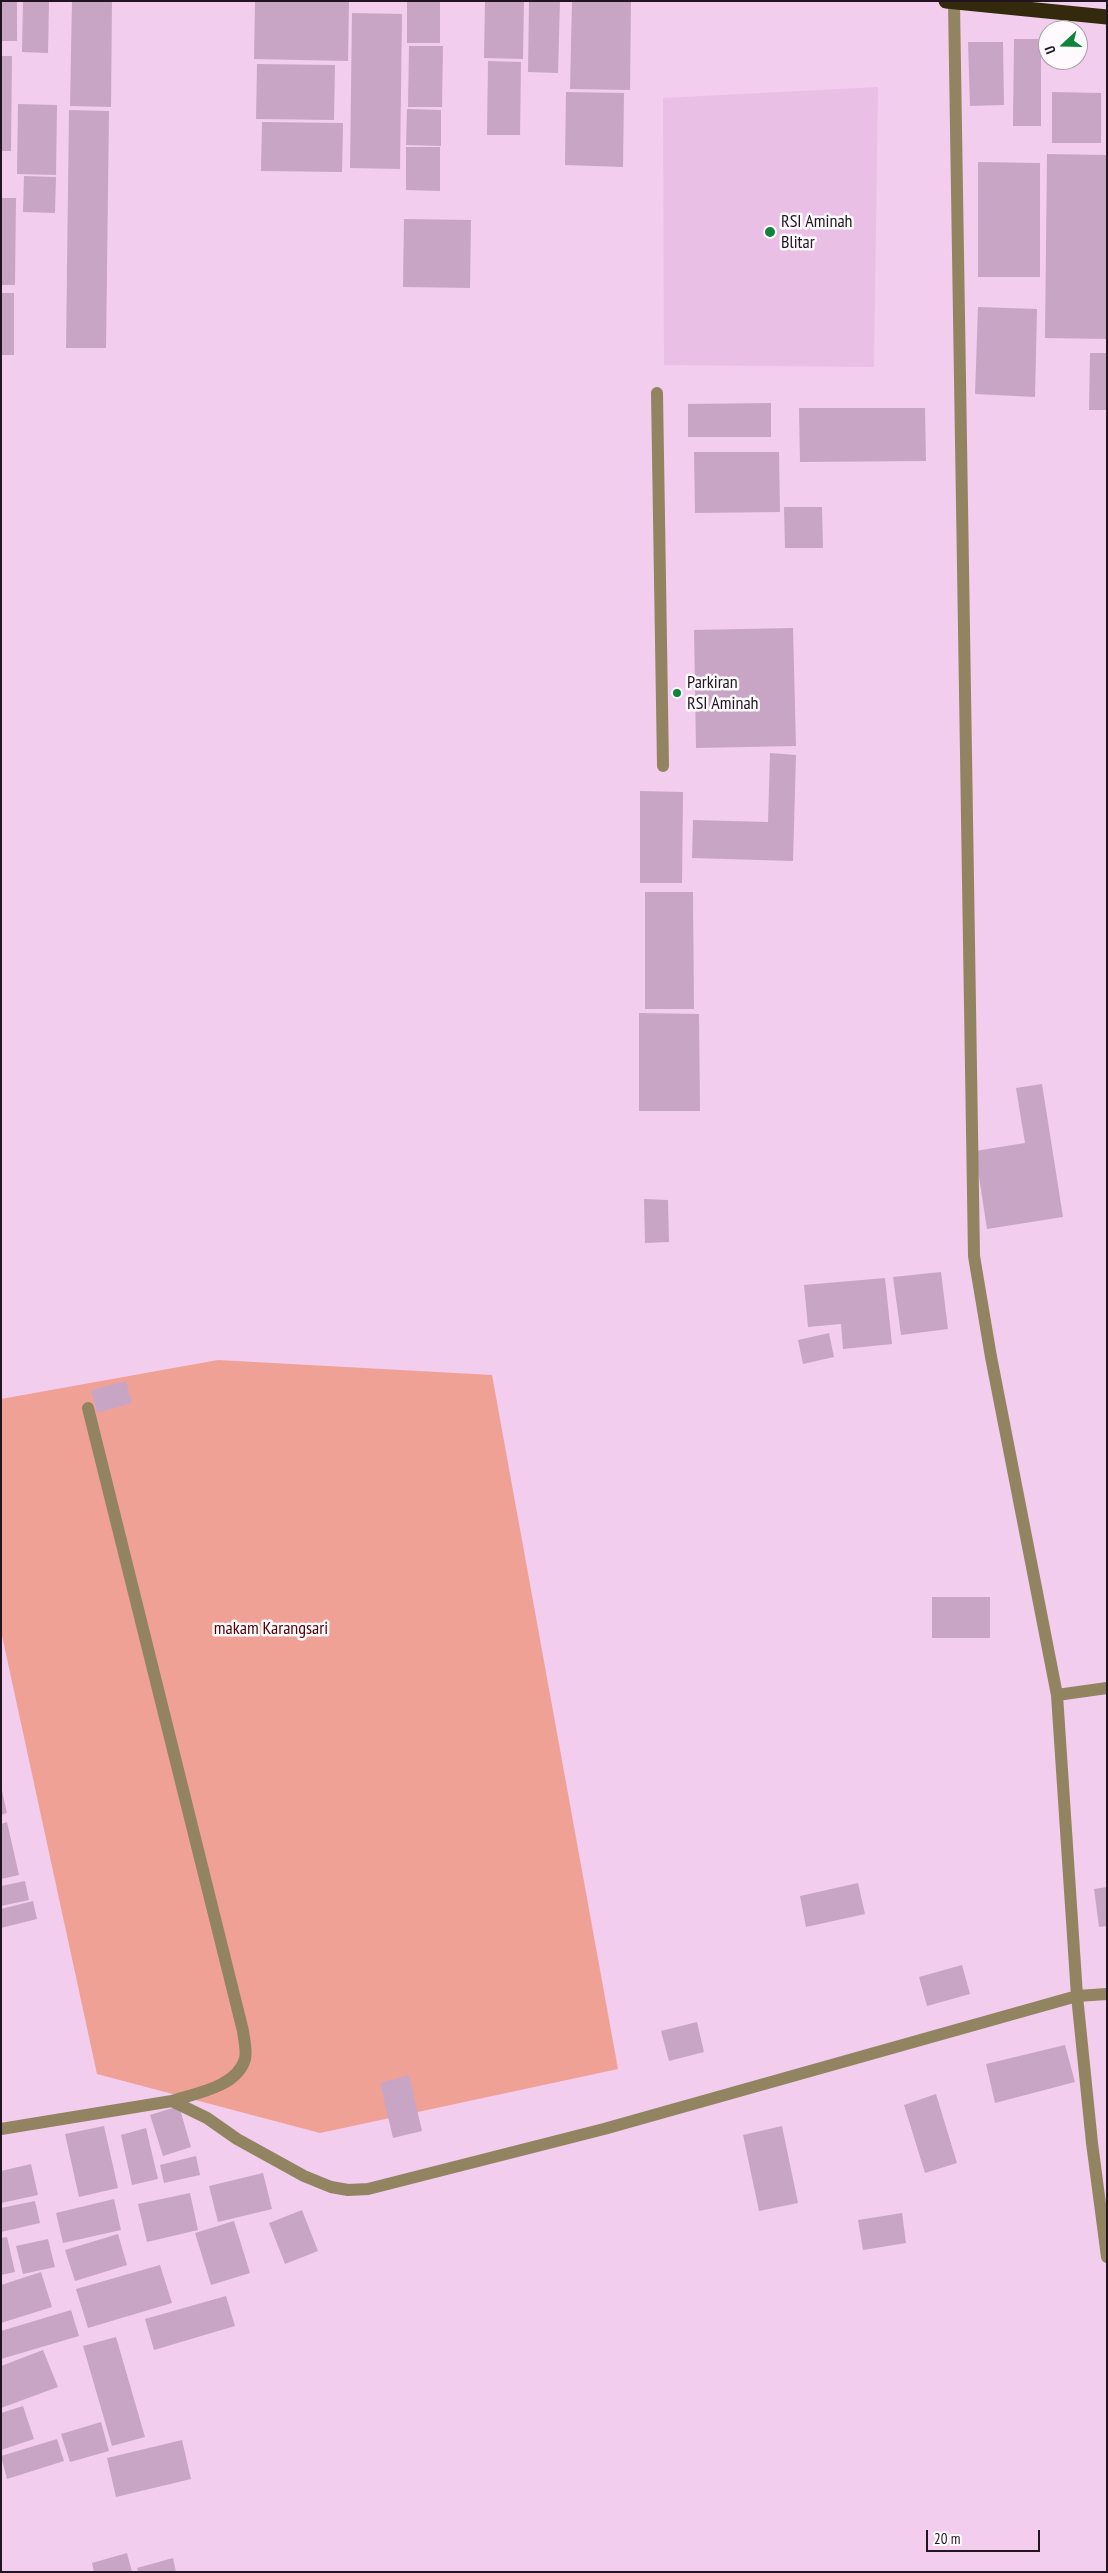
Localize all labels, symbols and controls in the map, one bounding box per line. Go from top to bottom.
north arrow [1038,20,1088,70]
text: U [1040,43,1060,57]
place label: RSI Aminah Blitar [781,211,853,253]
marker: RSI Aminah Blitar [763,225,777,239]
place label: Parkiran RSI Aminah [687,672,759,714]
marker: Parkiran RSI Aminah [671,687,683,699]
park label: makam Karangsari [214,1618,328,1640]
scale bar [928,2520,1042,2552]
text: 20 m [934,2529,960,2548]

